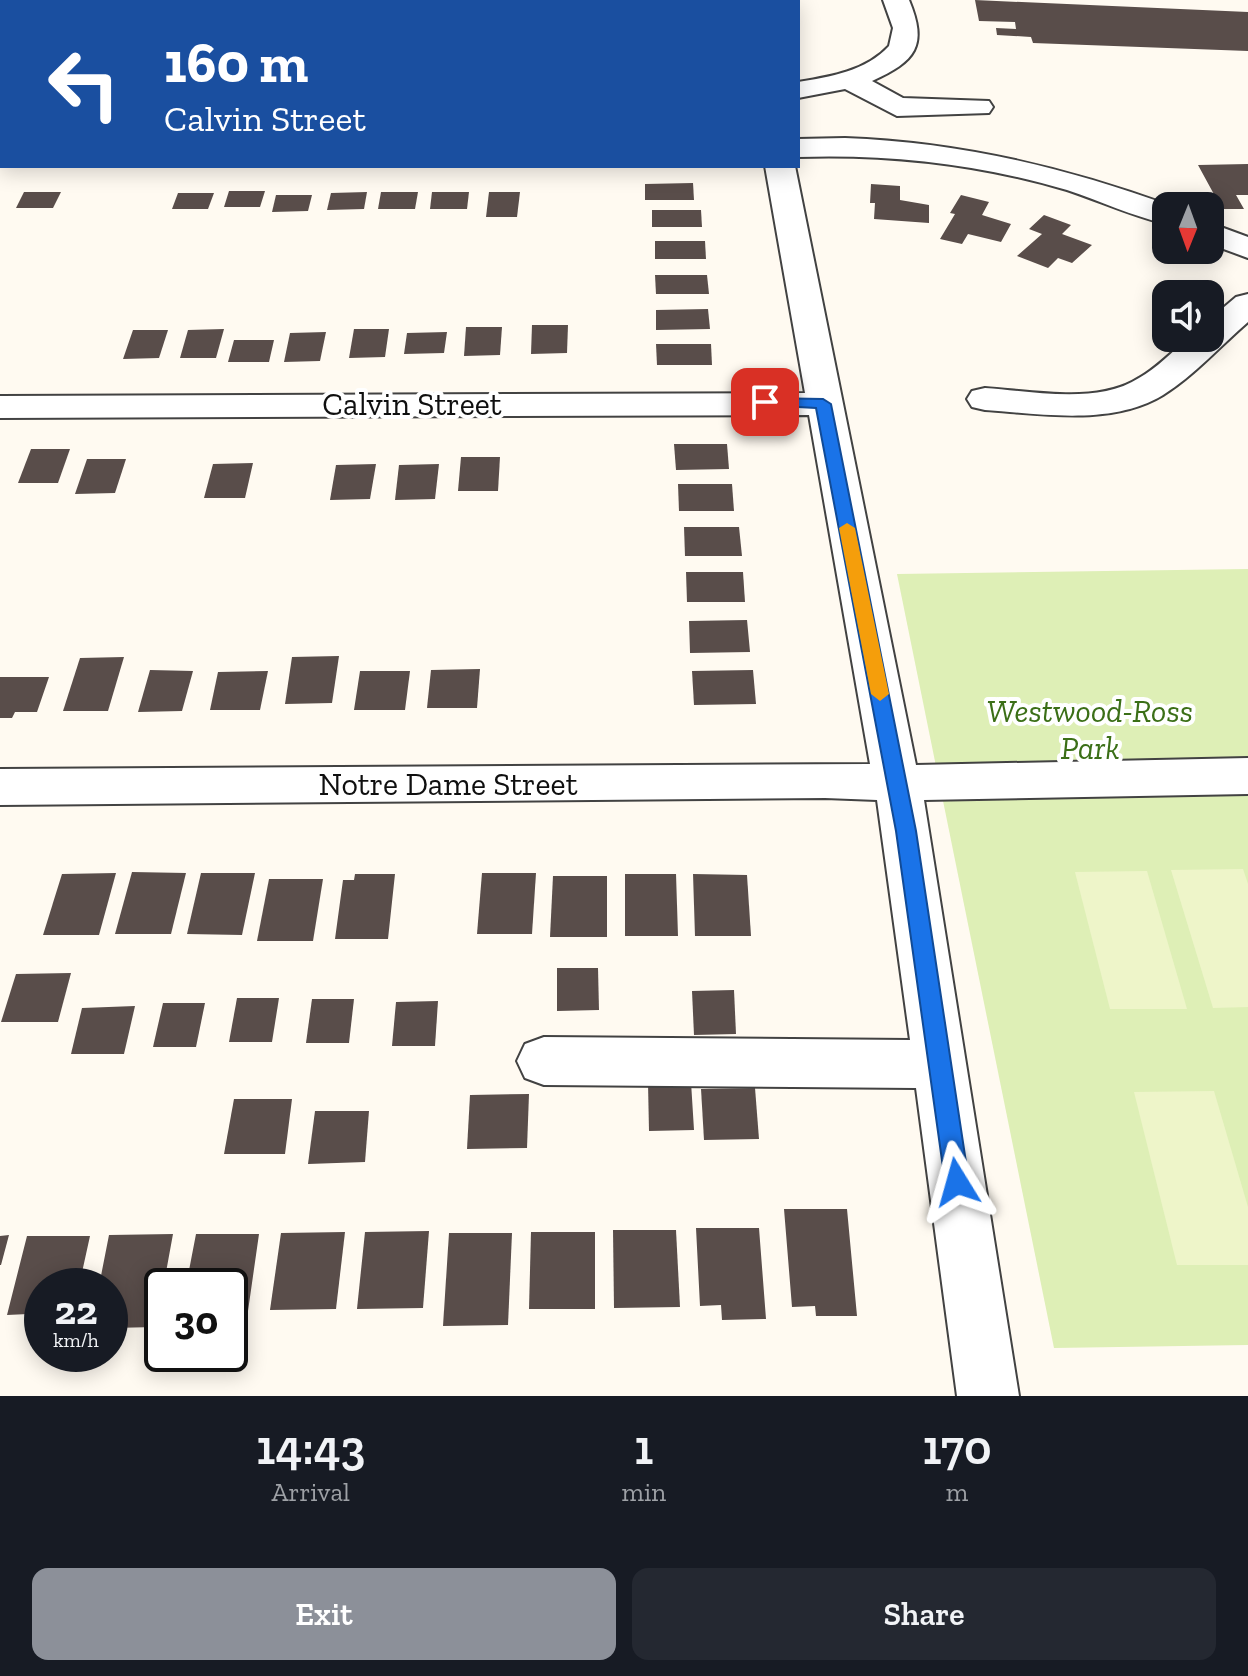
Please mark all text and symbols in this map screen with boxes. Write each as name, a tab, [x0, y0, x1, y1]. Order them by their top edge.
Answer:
text: 160 m	[164, 29, 308, 96]
icon: left	[32, 32, 136, 136]
text: Calvin Street	[164, 97, 366, 140]
north arrow	[1152, 192, 1224, 264]
map controls	[1152, 192, 1224, 352]
button: sound	[1152, 280, 1224, 352]
pin	[731, 368, 799, 436]
icon: arrive	[743, 380, 787, 424]
street label: Calvin Street	[322, 385, 502, 423]
park label: Westwood-Ross Park	[987, 692, 1193, 767]
street label: Notre Dame Street	[318, 765, 578, 803]
position arrow	[915, 1140, 999, 1224]
speed limit sign: 30	[144, 1268, 248, 1372]
text: 22	[55, 1286, 97, 1334]
text: km/h	[53, 1328, 99, 1352]
text: 14:43	[256, 1419, 365, 1476]
text: 1	[634, 1419, 653, 1476]
text: 170	[923, 1419, 992, 1476]
text: Arrival	[272, 1476, 350, 1508]
text: min	[622, 1476, 666, 1508]
text: m	[946, 1476, 968, 1508]
button: Exit	[32, 1568, 616, 1660]
button: Share	[632, 1568, 1216, 1660]

